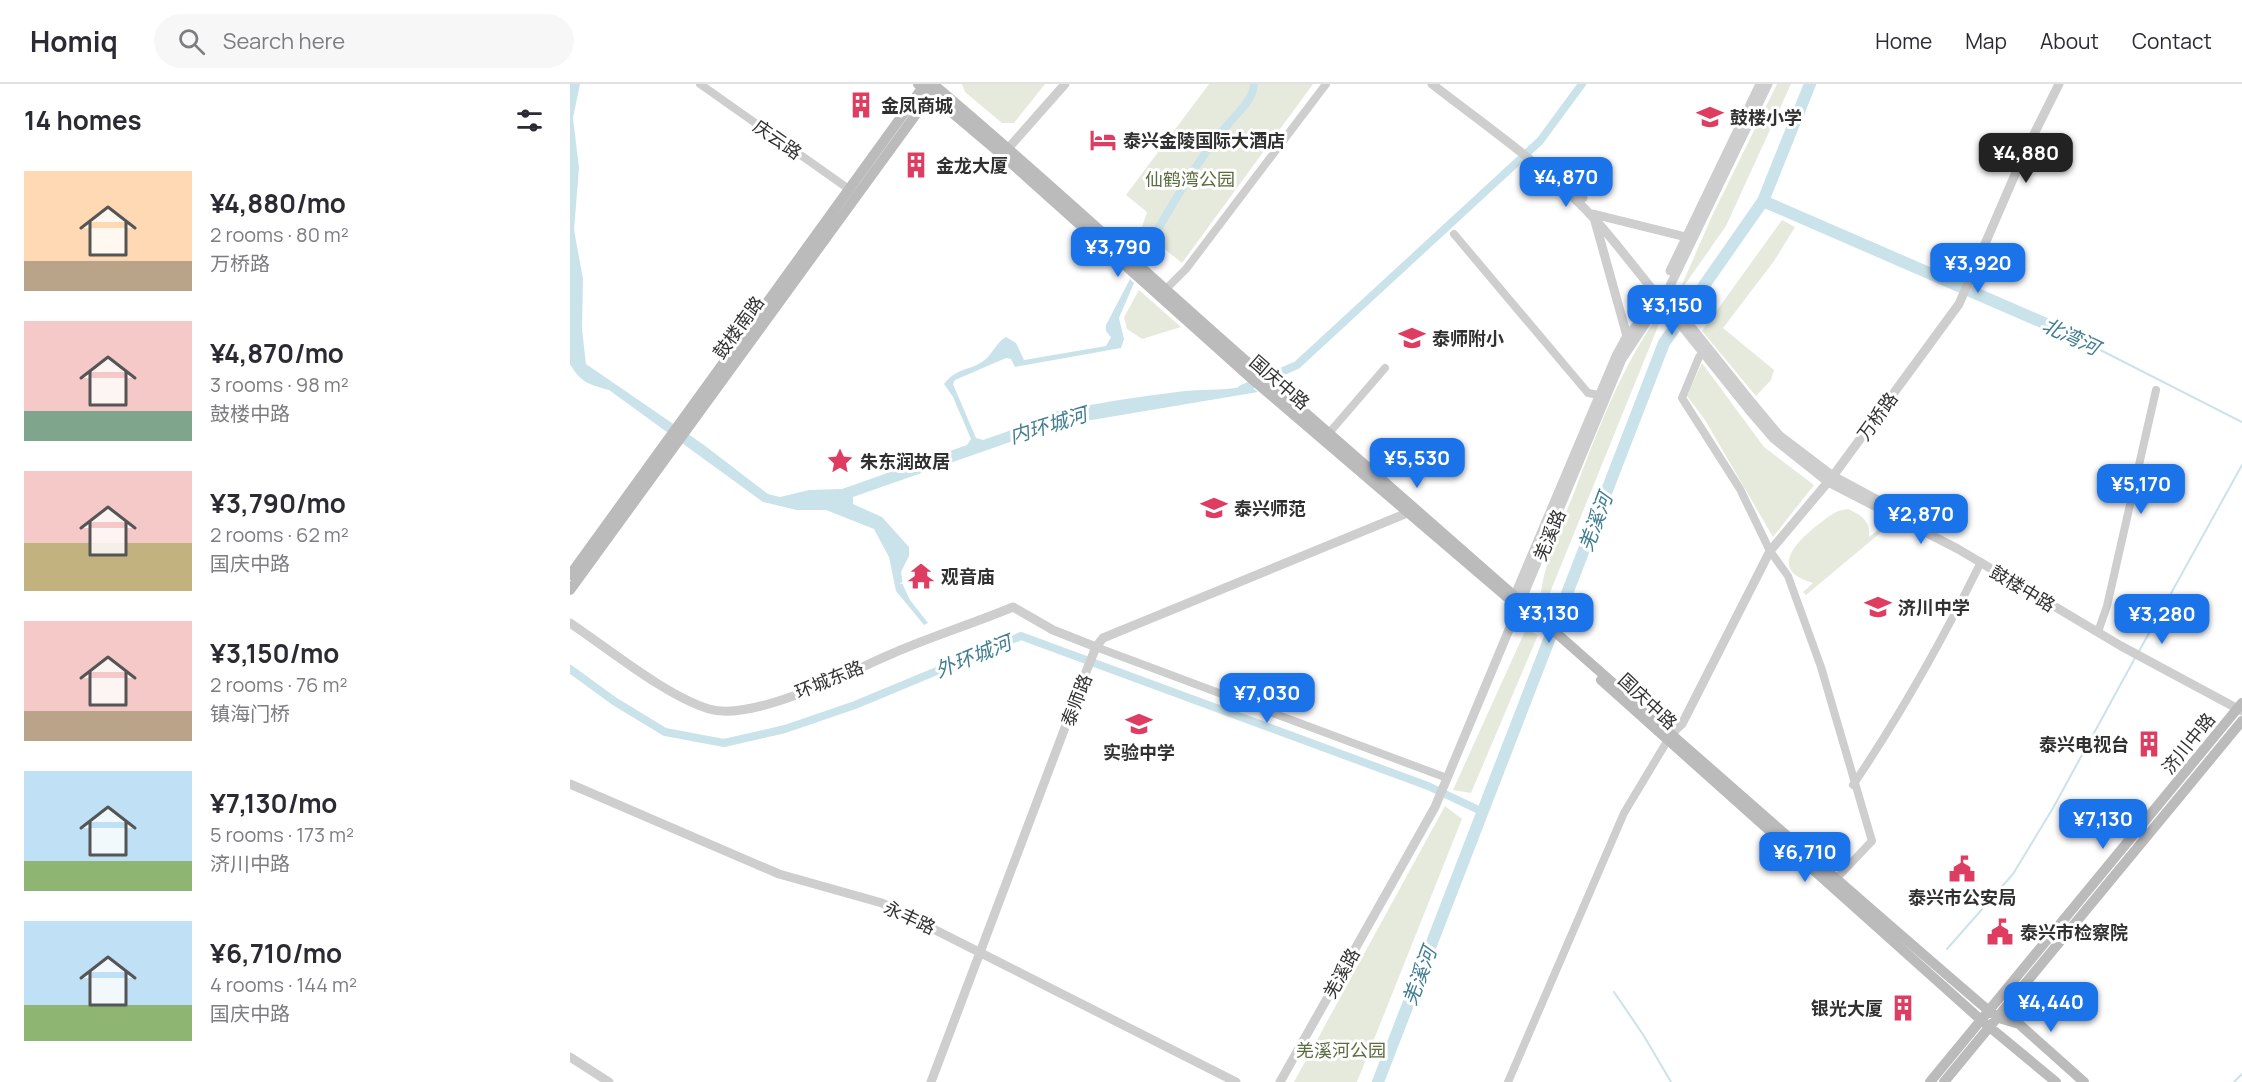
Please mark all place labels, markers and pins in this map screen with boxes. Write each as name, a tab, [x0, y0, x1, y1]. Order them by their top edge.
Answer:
building icon: 金凤商城	[846, 90, 876, 120]
place label: 金凤商城	[881, 93, 953, 117]
school or university icon: 鼓楼小学	[1695, 102, 1725, 132]
place label: 鼓楼小学	[1730, 105, 1802, 129]
hotel icon: 泰兴金陵国际大酒店	[1088, 125, 1118, 155]
place label: 泰兴金陵国际大酒店	[1123, 128, 1285, 152]
pin: ¥4,880	[1977, 133, 2075, 184]
building icon: 金龙大厦	[901, 150, 931, 180]
place label: 金龙大厦	[936, 153, 1008, 177]
pin: ¥4,870	[1517, 157, 1615, 208]
pin: ¥3,790	[1069, 227, 1167, 278]
pin: ¥3,920	[1929, 243, 2027, 294]
pin: ¥3,150	[1623, 285, 1721, 336]
school or university icon: 泰师附小	[1397, 323, 1427, 353]
place label: 泰师附小	[1432, 326, 1504, 350]
pin: ¥5,530	[1368, 438, 1466, 489]
place icon: 朱东润故居	[825, 446, 855, 476]
place label: 朱东润故居	[860, 449, 950, 473]
pin: ¥5,170	[2092, 464, 2190, 515]
school or university icon: 泰兴师范	[1199, 493, 1229, 523]
pin: ¥2,870	[1872, 494, 1970, 545]
place label: 泰兴师范	[1234, 496, 1306, 520]
temple icon: 观音庙	[906, 561, 936, 591]
place label: 观音庙	[941, 564, 995, 588]
school or university icon: 济川中学	[1863, 592, 1893, 622]
pin: ¥3,130	[1500, 593, 1598, 644]
pin: ¥3,280	[2113, 594, 2211, 645]
place label: 济川中学	[1898, 595, 1970, 619]
pin: ¥7,030	[1218, 673, 1316, 724]
school or university icon: 实验中学	[1124, 709, 1154, 739]
building icon: 泰兴电视台	[2134, 729, 2164, 759]
place label: 泰兴电视台	[2039, 732, 2129, 756]
place label: 实验中学	[1103, 740, 1175, 764]
pin: ¥7,130	[2054, 799, 2152, 850]
pin: ¥6,710	[1756, 832, 1854, 883]
public building icon: 泰兴市公安局	[1947, 854, 1977, 884]
place label: 泰兴市公安局	[1908, 885, 2016, 909]
public building icon: 泰兴市检察院	[1985, 917, 2015, 947]
place label: 泰兴市检察院	[2020, 920, 2128, 944]
pin: ¥4,440	[2002, 982, 2100, 1033]
building icon: 银光大厦	[1888, 993, 1918, 1023]
place label: 银光大厦	[1811, 996, 1883, 1020]

